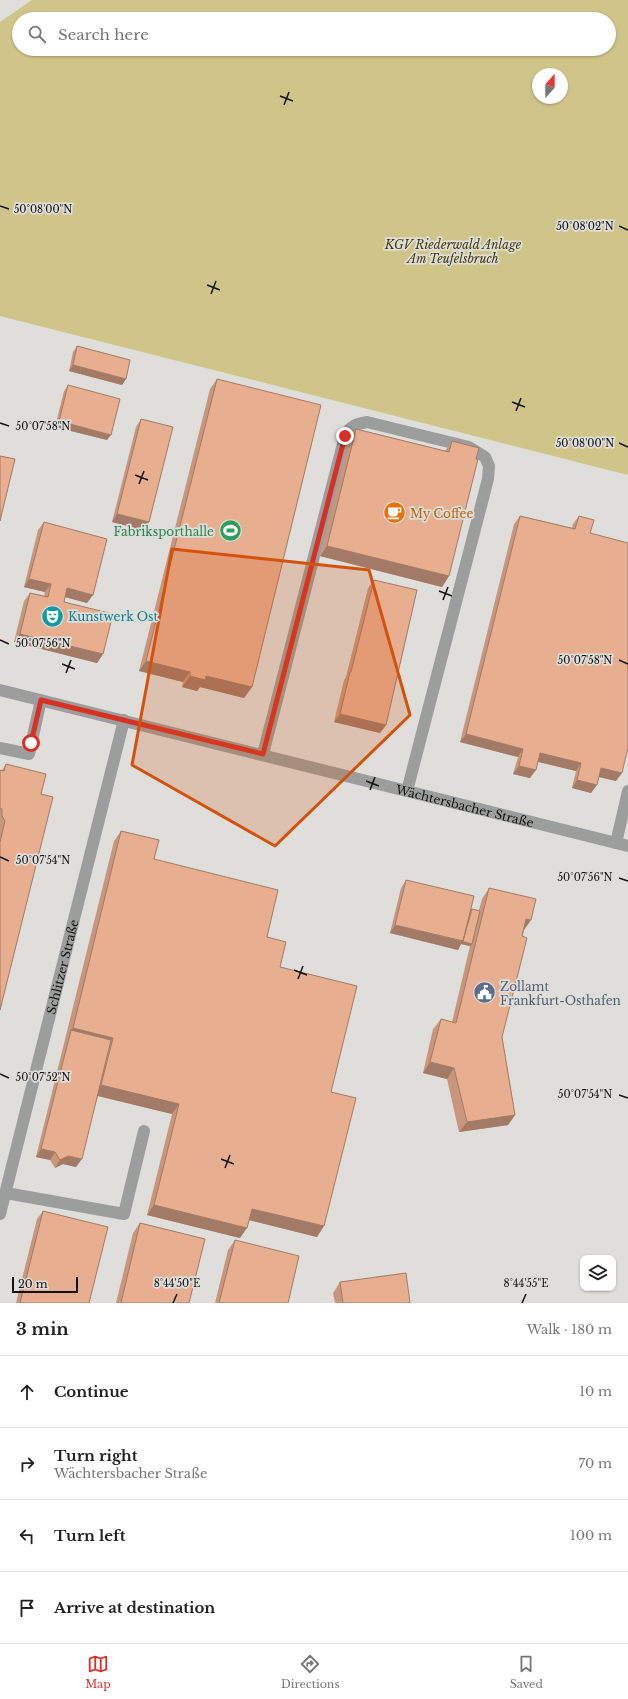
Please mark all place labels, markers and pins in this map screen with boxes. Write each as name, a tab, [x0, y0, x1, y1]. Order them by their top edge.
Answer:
cafe icon: My Coffee	[382, 500, 408, 526]
place label: My Coffee	[410, 506, 473, 521]
sports icon: Fabriksporthalle	[217, 518, 243, 544]
place label: Fabriksporthalle	[113, 524, 214, 539]
theatre icon: Kunstwerk Ost	[39, 603, 65, 629]
place label: Kunstwerk Ost	[68, 609, 159, 624]
place label: Zollamt Frankfurt-Osthafen	[500, 979, 621, 1008]
public building icon: Zollamt Frankfurt-Osthafen	[471, 980, 497, 1006]

